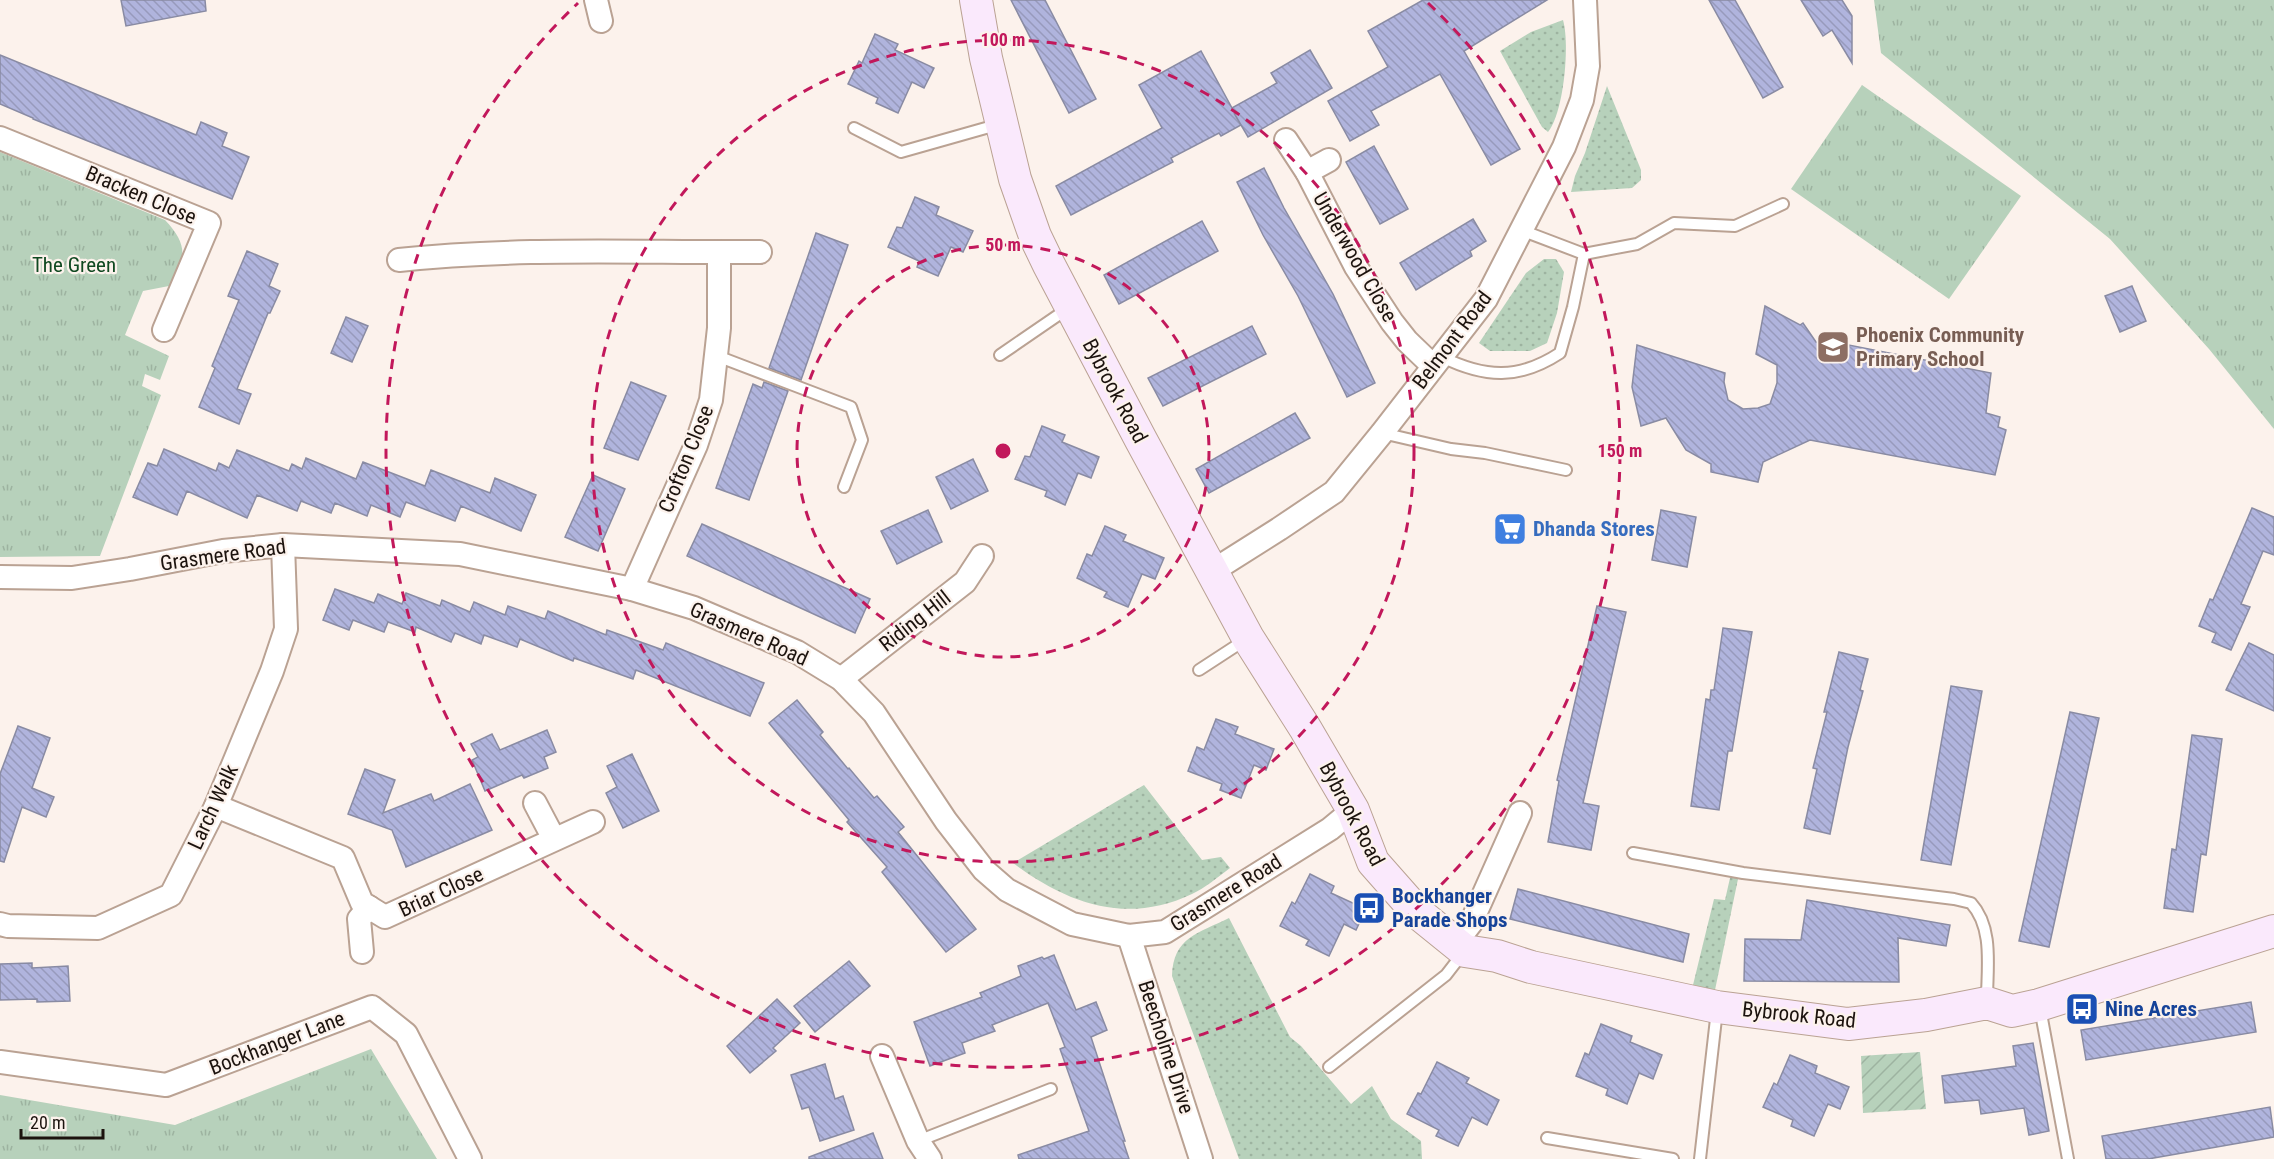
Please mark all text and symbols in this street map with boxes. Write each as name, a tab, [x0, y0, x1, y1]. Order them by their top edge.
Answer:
text: 100 m	[981, 29, 1025, 50]
street label: Bracken Close	[82, 161, 200, 229]
street label: Underwood Close	[1308, 188, 1402, 326]
text: 50 m	[985, 234, 1021, 255]
park label: The Green	[32, 253, 116, 277]
street label: Belmont Road	[1408, 287, 1496, 393]
place label: Phoenix Community Primary School	[1856, 323, 2025, 371]
school or university icon: Phoenix Community Primary School	[1815, 329, 1851, 365]
street label: Bybrook Road	[1078, 335, 1152, 447]
street label: Crofton Close	[654, 402, 718, 516]
text: 150 m	[1598, 440, 1642, 461]
centre of rings	[993, 441, 1013, 461]
supermarket icon: Dhanda Stores	[1492, 511, 1528, 547]
place label: Dhanda Stores	[1533, 517, 1655, 541]
street label: Grasmere Road	[159, 534, 287, 576]
street label: Riding Hill	[875, 586, 955, 656]
street label: Grasmere Road	[686, 597, 812, 671]
street label: Bybrook Road	[1315, 758, 1389, 870]
street label: Larch Walk	[183, 760, 243, 853]
street label: Grasmere Road	[1166, 849, 1286, 937]
street label: Briar Close	[395, 862, 487, 922]
place label: Bockhanger Parade Shops	[1392, 884, 1508, 932]
bus stop icon: Bockhanger Parade Shops	[1351, 890, 1387, 926]
street label: Beecholme Drive	[1133, 977, 1199, 1117]
bus stop icon: Nine Acres	[2064, 991, 2100, 1027]
street label: Bybrook Road	[1741, 997, 1857, 1033]
place label: Nine Acres	[2105, 997, 2197, 1021]
street label: Bockhanger Lane	[206, 1006, 348, 1080]
scale bar	[21, 1102, 104, 1140]
text: 20 m	[30, 1112, 65, 1133]

